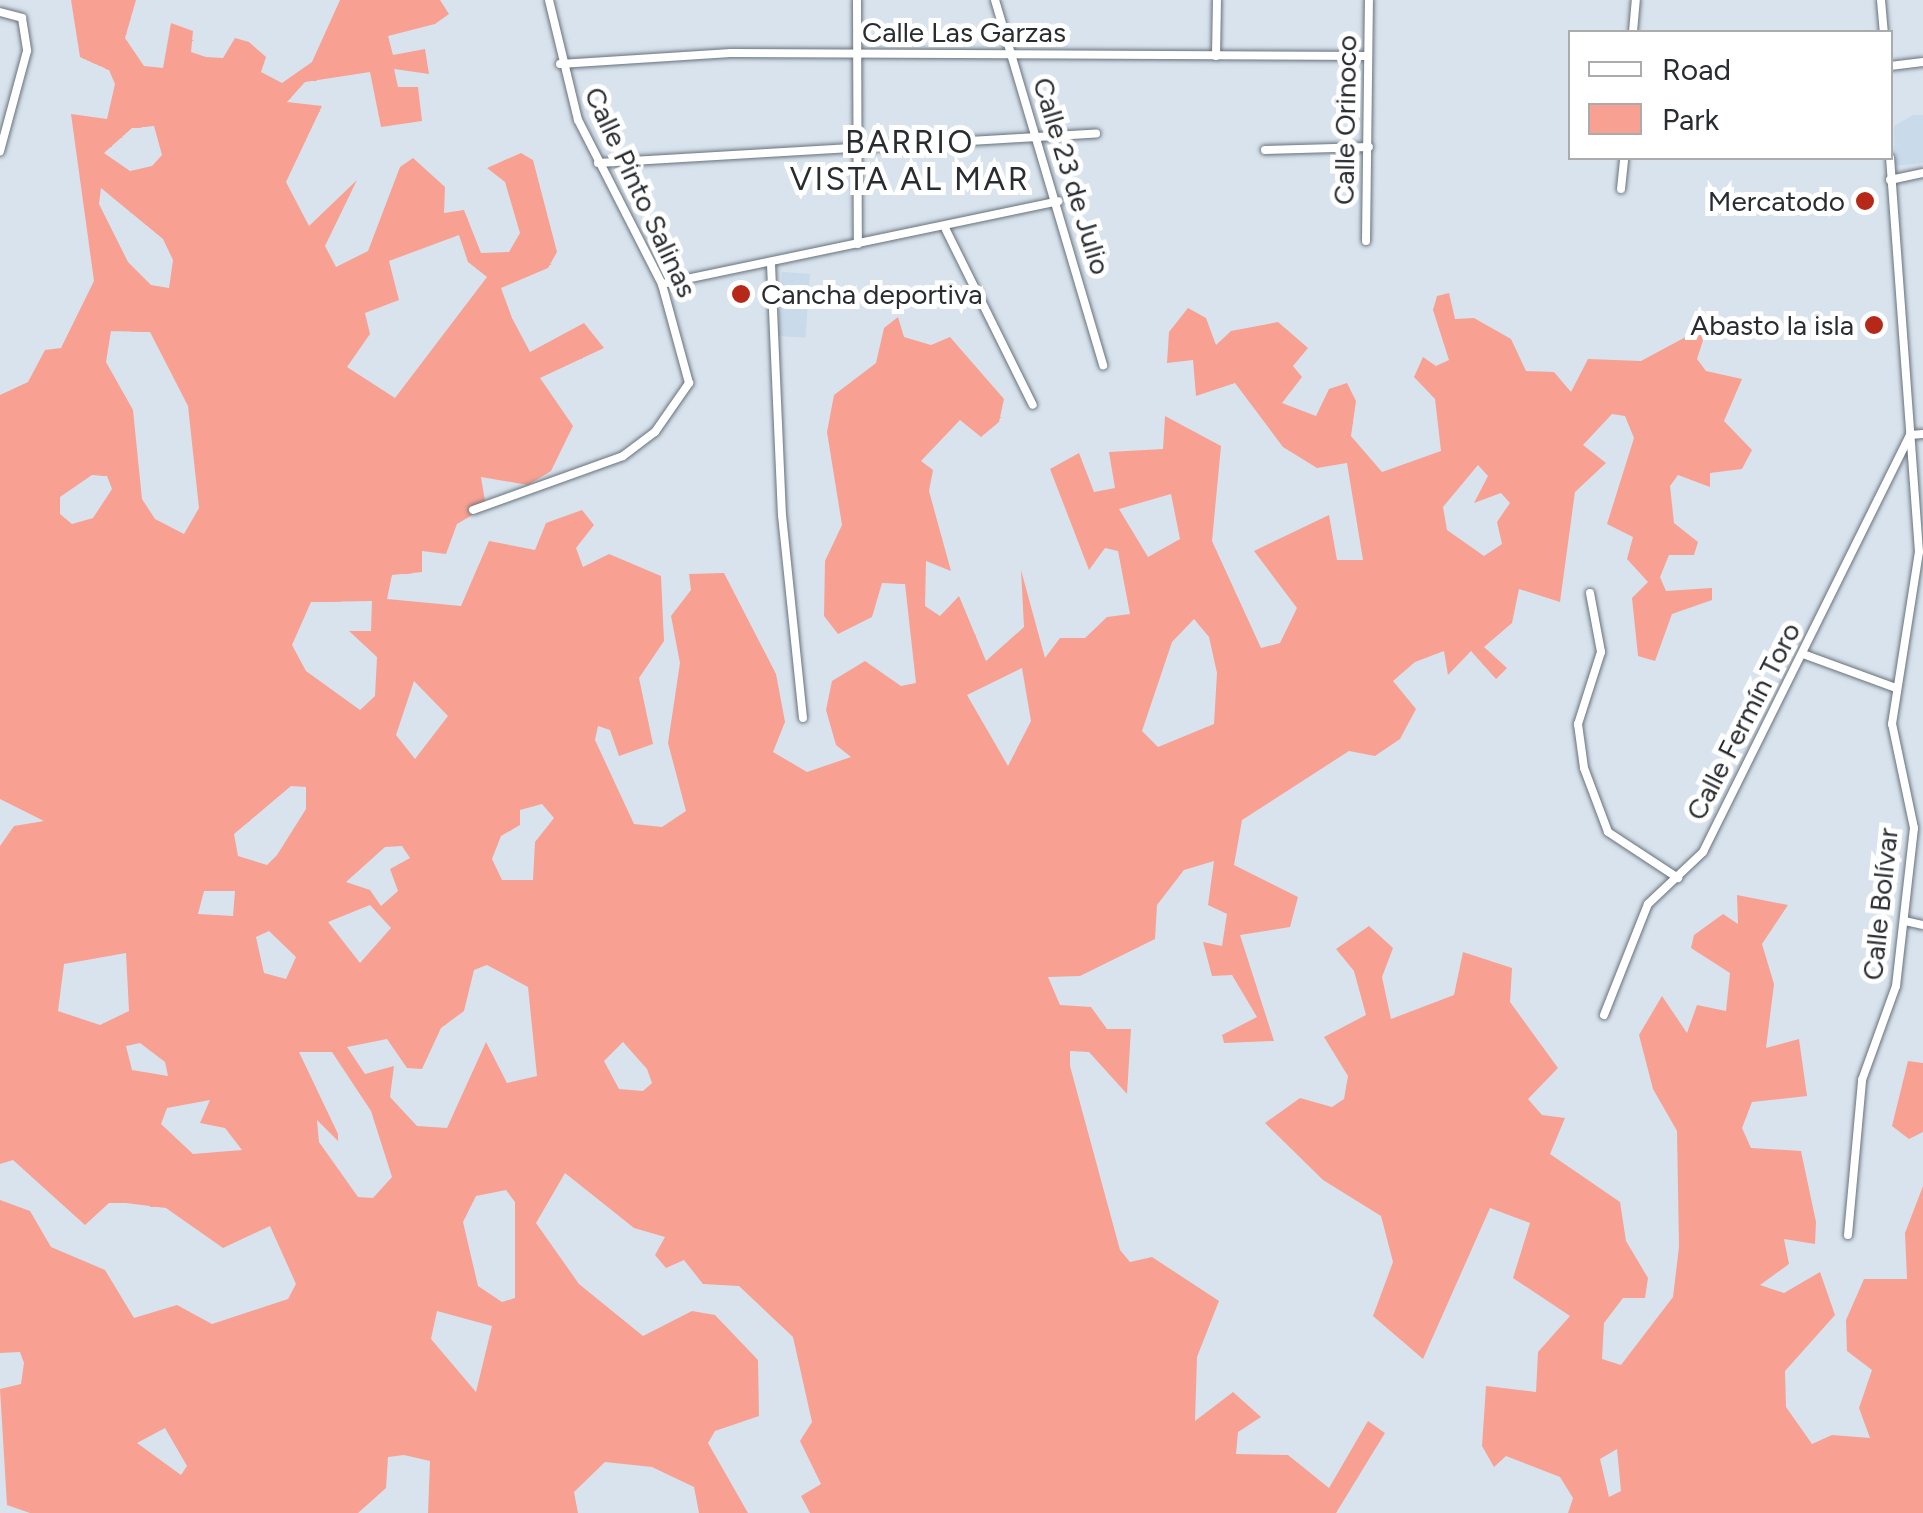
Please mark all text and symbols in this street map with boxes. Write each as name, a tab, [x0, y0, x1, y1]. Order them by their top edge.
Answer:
street label: Calle Las Garzas	[862, 15, 1066, 49]
legend	[1568, 30, 1893, 160]
street label: Calle Orinoco	[1327, 35, 1363, 205]
text: Road	[1662, 51, 1731, 88]
street label: Calle 23 de Julio	[1026, 73, 1118, 279]
street label: Calle Pinto Salinas	[578, 82, 704, 302]
text: Park	[1662, 101, 1719, 138]
district label: BARRIO VISTA AL MAR	[790, 124, 1030, 199]
place label: Mercatodo	[1708, 184, 1845, 218]
marker: Mercatodo	[1854, 190, 1876, 212]
place label: Cancha deportiva	[761, 277, 983, 311]
marker: Cancha deportiva	[730, 283, 752, 305]
place label: Abasto la isla	[1690, 308, 1854, 342]
marker: Abasto la isla	[1863, 314, 1885, 336]
street label: Calle Fermín Toro	[1679, 617, 1807, 825]
street label: Calle Bolívar	[1855, 826, 1905, 982]

